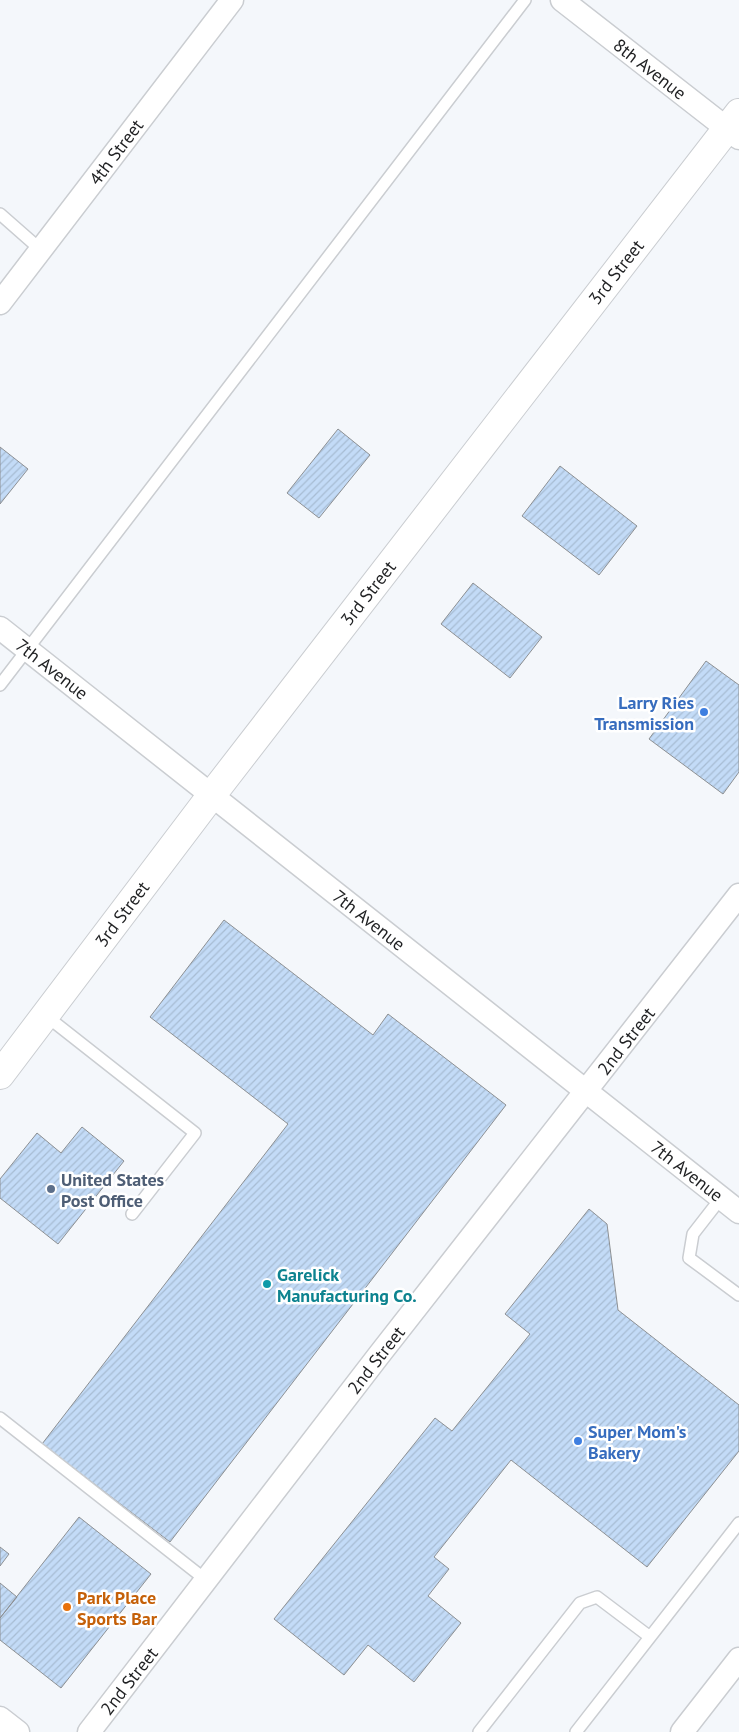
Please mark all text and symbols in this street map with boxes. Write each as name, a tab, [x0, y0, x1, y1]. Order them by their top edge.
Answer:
street label: 8th Avenue	[609, 33, 691, 105]
street label: 4th Street	[84, 115, 148, 189]
street label: 3rd Street	[583, 235, 649, 309]
street label: 3rd Street	[335, 556, 401, 630]
street label: 7th Avenue	[11, 634, 93, 704]
place label: Larry Ries Transmission	[594, 691, 694, 735]
marker: Larry Ries Transmission	[698, 706, 710, 718]
street label: 3rd Street	[90, 877, 154, 951]
street label: 7th Avenue	[328, 885, 410, 955]
street label: 2nd Street	[592, 1002, 660, 1080]
street label: 7th Avenue	[646, 1136, 728, 1206]
place label: United States Post Office	[61, 1168, 165, 1212]
marker: United States Post Office	[45, 1183, 57, 1195]
place label: Garelick Manufacturing Co.	[277, 1263, 417, 1307]
marker: Garelick Manufacturing Co.	[261, 1278, 273, 1290]
street label: 2nd Street	[342, 1321, 410, 1399]
place label: Super Mom's Bakery	[588, 1420, 687, 1464]
marker: Super Mom's Bakery	[572, 1435, 584, 1447]
place label: Park Place Sports Bar	[77, 1586, 158, 1630]
marker: Park Place Sports Bar	[61, 1601, 73, 1613]
street label: 2nd Street	[95, 1642, 163, 1720]

